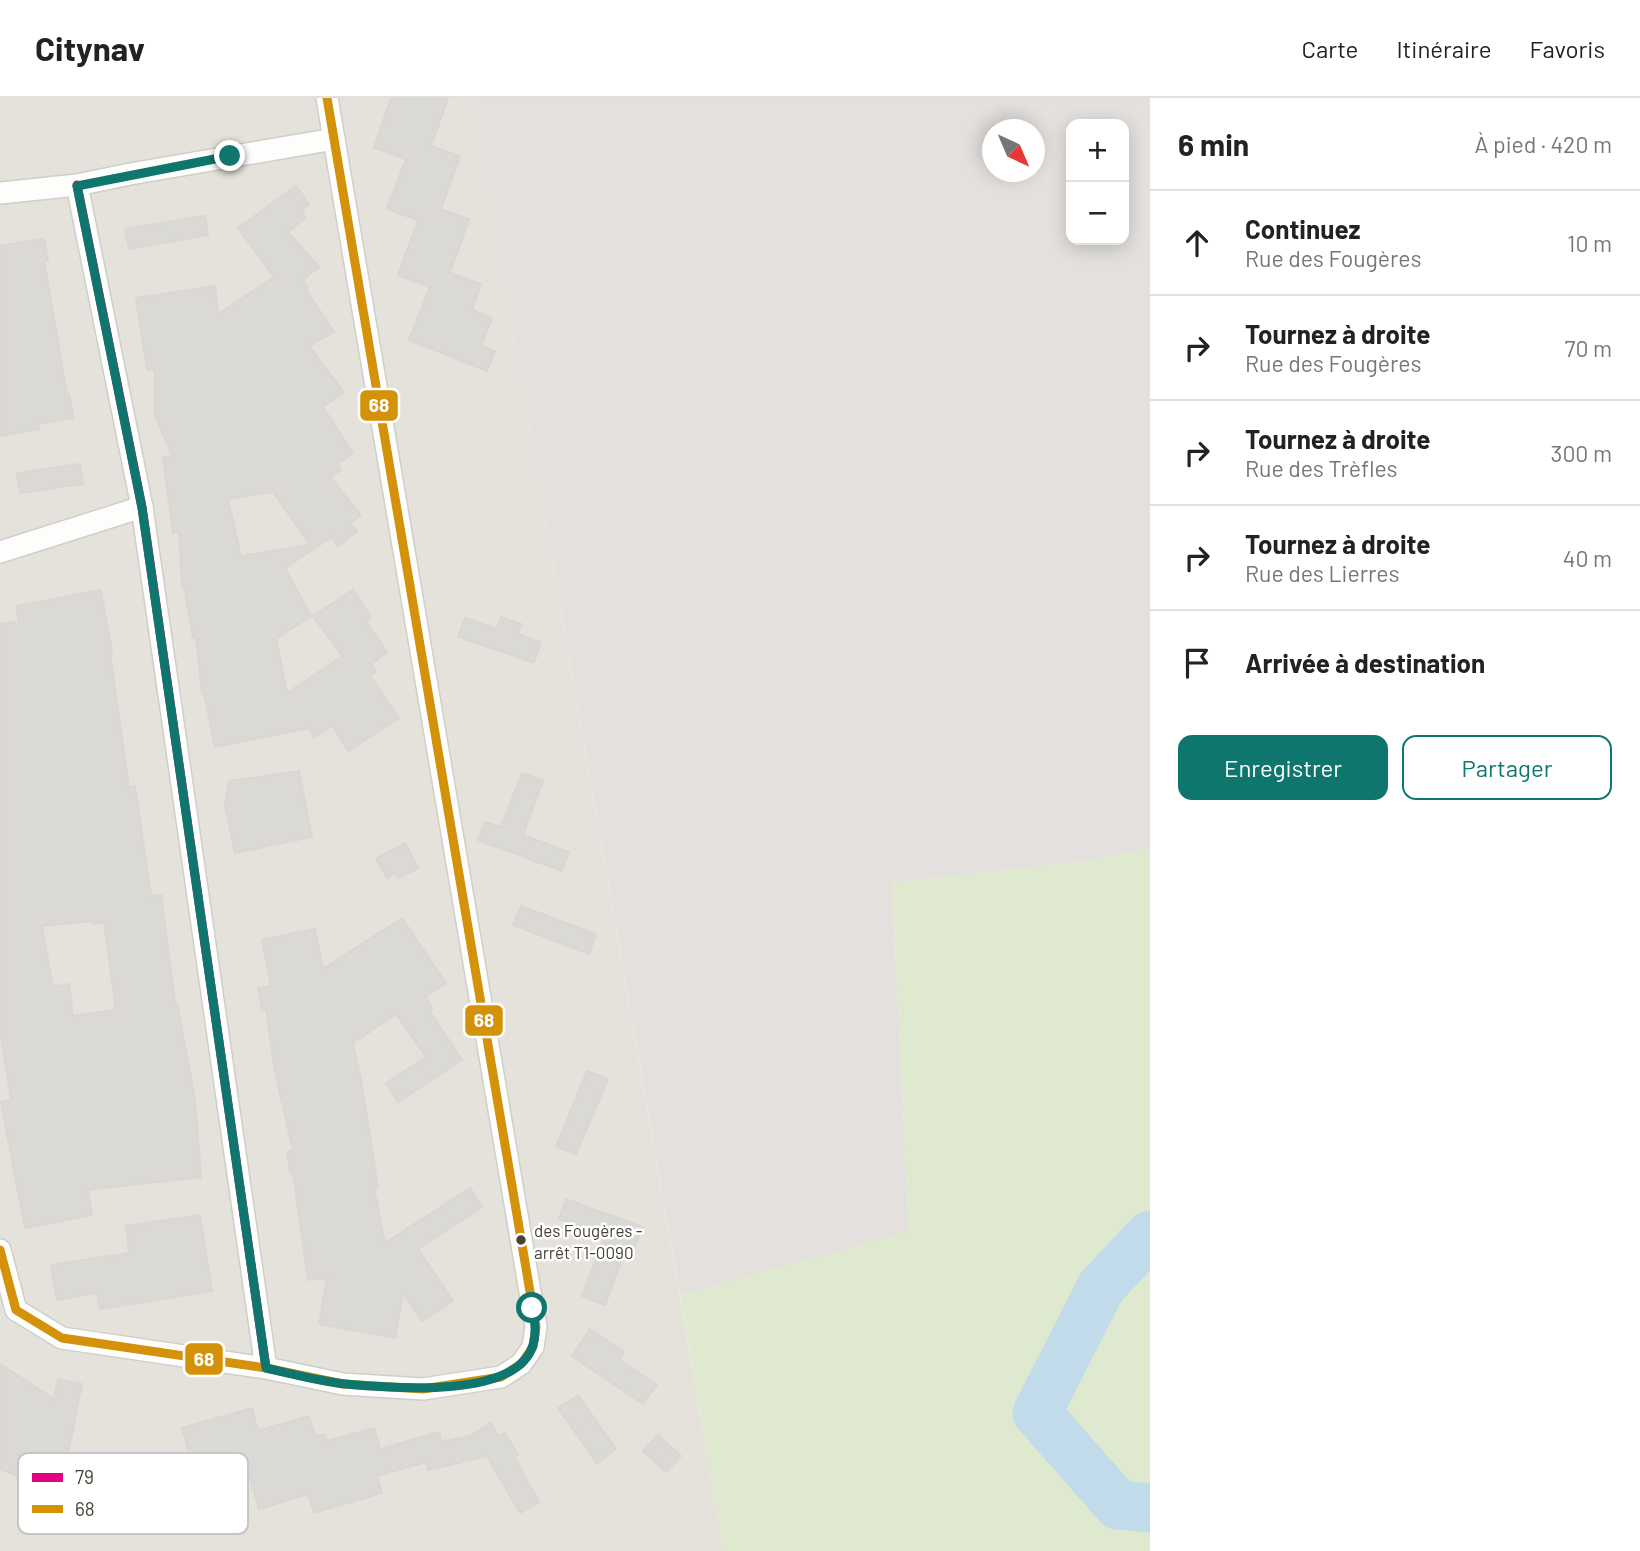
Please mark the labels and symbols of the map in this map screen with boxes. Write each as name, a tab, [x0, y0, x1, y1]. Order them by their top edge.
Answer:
north arrow	[982, 119, 1045, 182]
route end	[214, 140, 245, 171]
line badge: 68	[359, 389, 399, 422]
text: 68	[369, 393, 389, 416]
line badge: 68	[464, 1004, 504, 1037]
text: 68	[474, 1008, 494, 1031]
place label: des Fougères - arrêt T1-0090	[534, 1220, 643, 1262]
marker: des Fougères - arrêt T1-0090	[514, 1233, 528, 1247]
route start	[516, 1292, 547, 1323]
line badge: 68	[184, 1342, 224, 1376]
text: 68	[194, 1347, 214, 1370]
legend	[18, 1453, 248, 1534]
text: 79	[75, 1465, 94, 1488]
text: 68	[75, 1497, 95, 1520]

